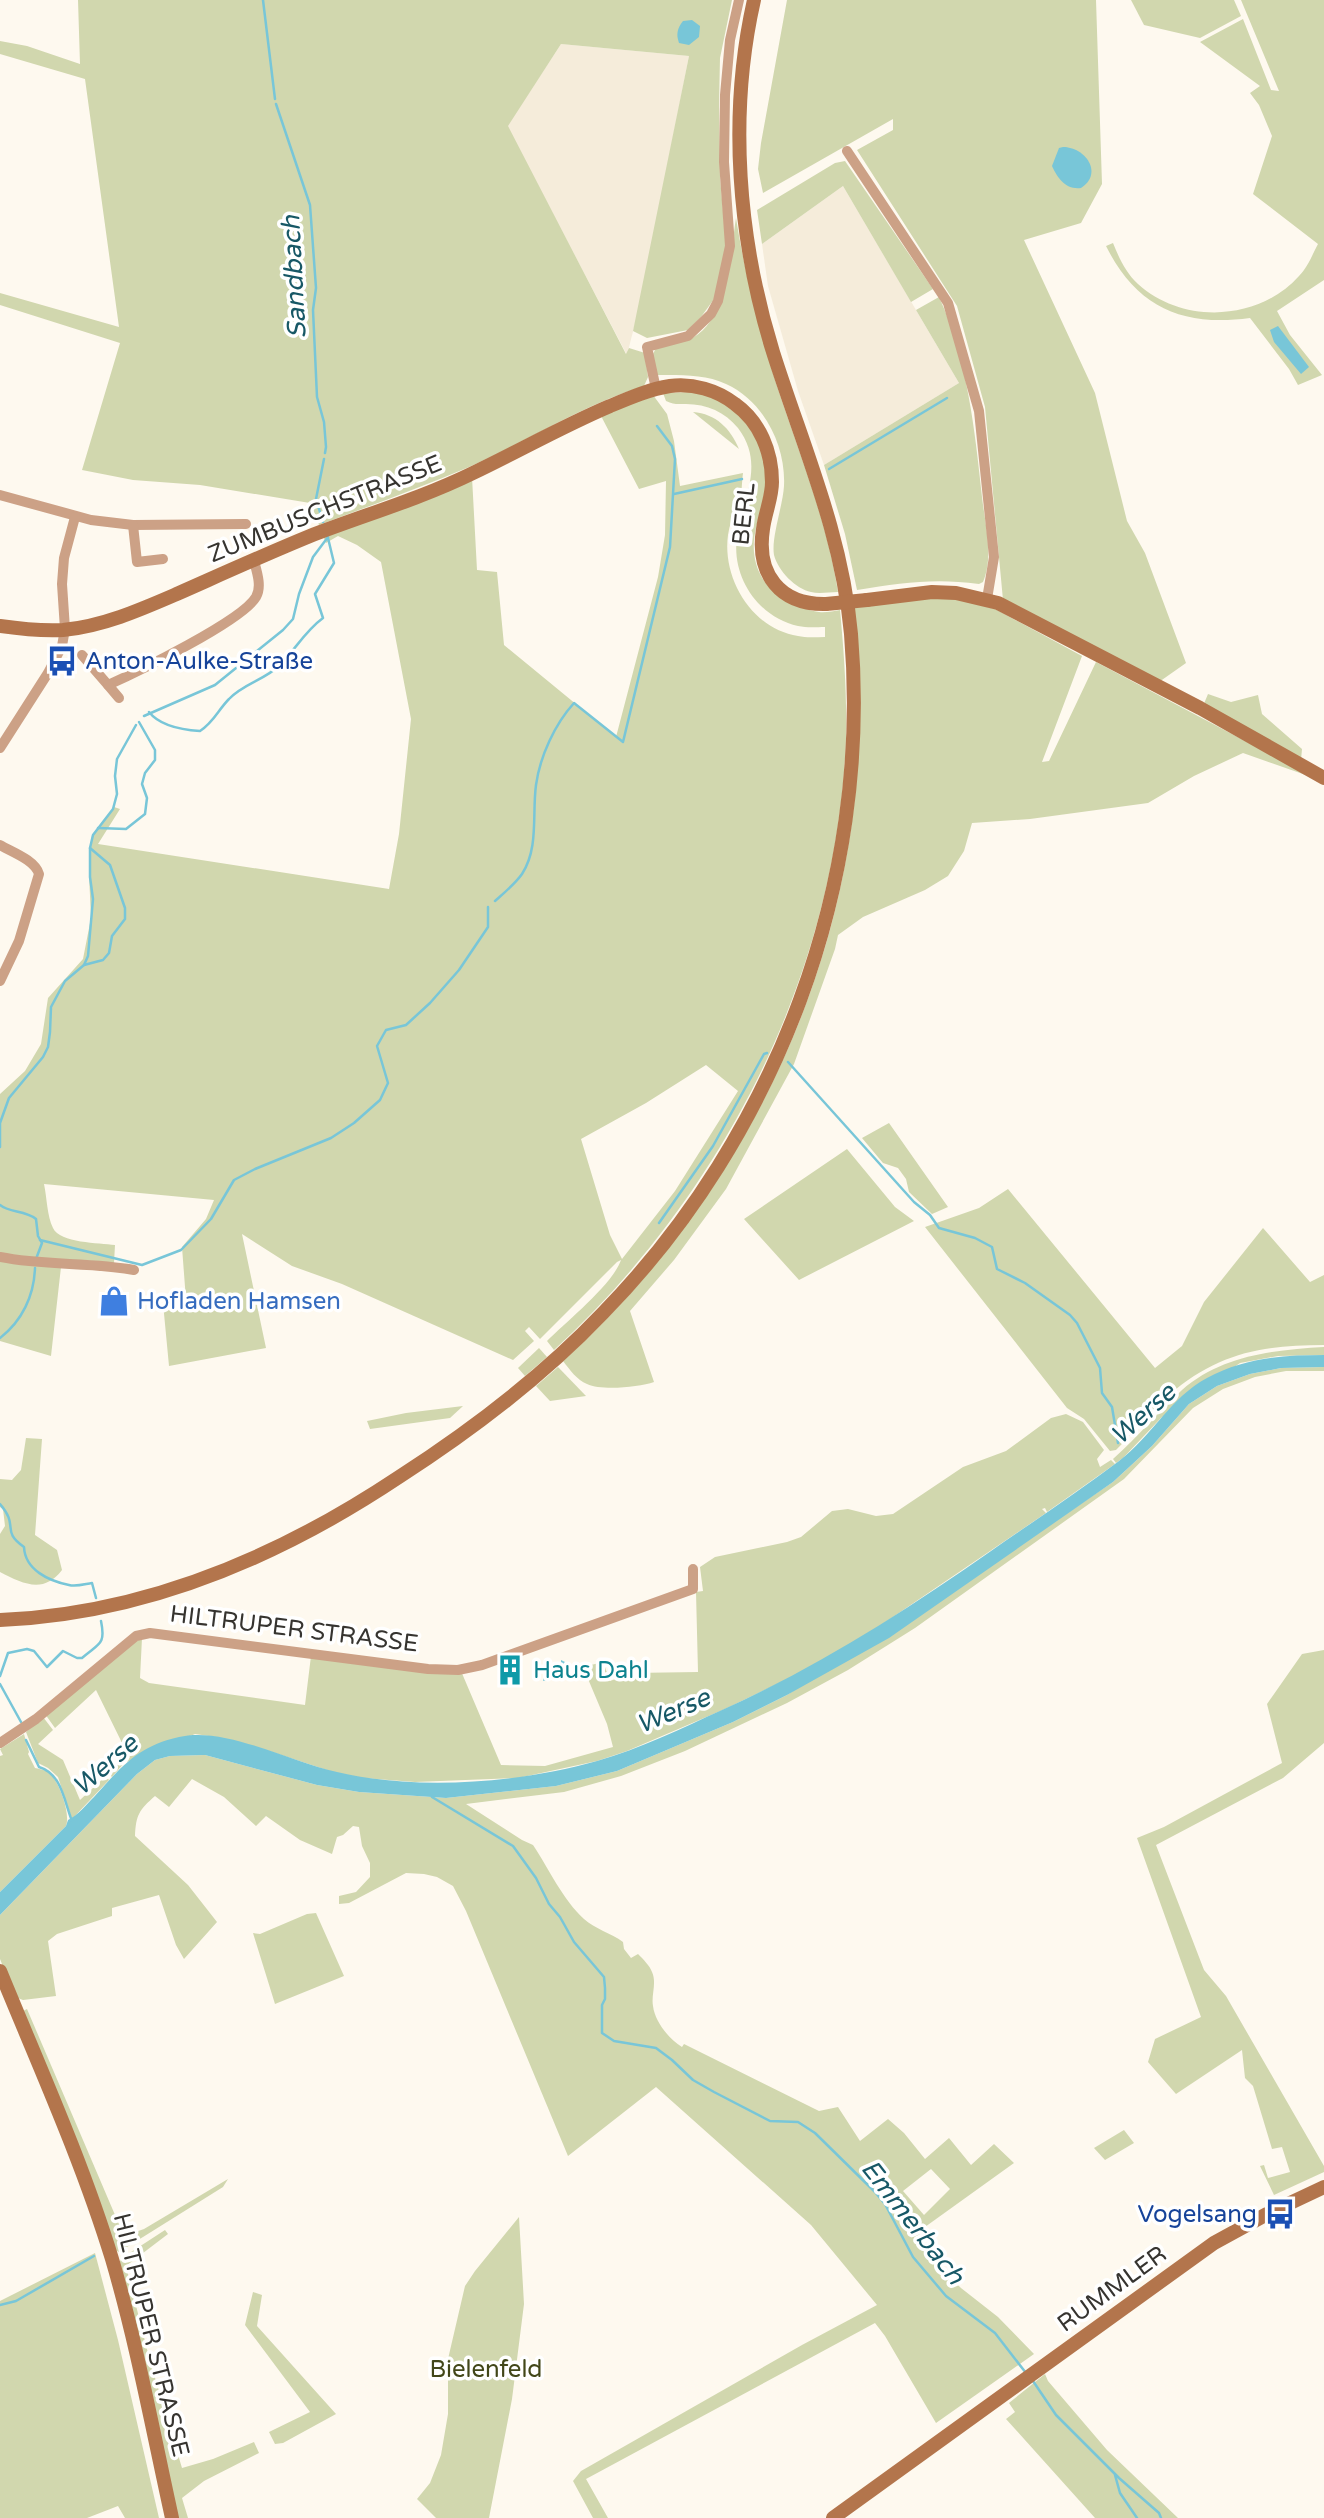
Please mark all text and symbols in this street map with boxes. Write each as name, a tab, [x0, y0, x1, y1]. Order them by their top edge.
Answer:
water label: Sandbach	[275, 213, 313, 340]
street label: ZUMBUSCHSTRASSE	[204, 449, 446, 569]
street label: BERL	[726, 481, 762, 547]
bus stop icon: Anton-Aulke-Straße	[45, 644, 79, 678]
place label: Anton-Aulke-Straße	[85, 647, 313, 676]
shop icon: Hofladen Hamsen	[97, 1284, 131, 1318]
place label: Hofladen Hamsen	[137, 1287, 341, 1316]
water label: Werse	[1104, 1376, 1183, 1451]
street label: HILTRUPER STRASSE	[168, 1599, 420, 1659]
building icon: Haus Dahl	[493, 1653, 527, 1687]
place label: Haus Dahl	[533, 1656, 649, 1685]
water label: Werse	[632, 1681, 716, 1740]
water label: Werse	[66, 1727, 145, 1802]
water label: Emmerbach	[855, 2154, 972, 2291]
bus stop icon: Vogelsang	[1263, 2197, 1297, 2231]
place label: Vogelsang	[1138, 2200, 1257, 2229]
street label: HILTRUPER STRASSE	[107, 2210, 195, 2460]
street label: RUMMLER	[1052, 2240, 1172, 2338]
park label: Bielenfeld	[429, 2355, 543, 2384]

